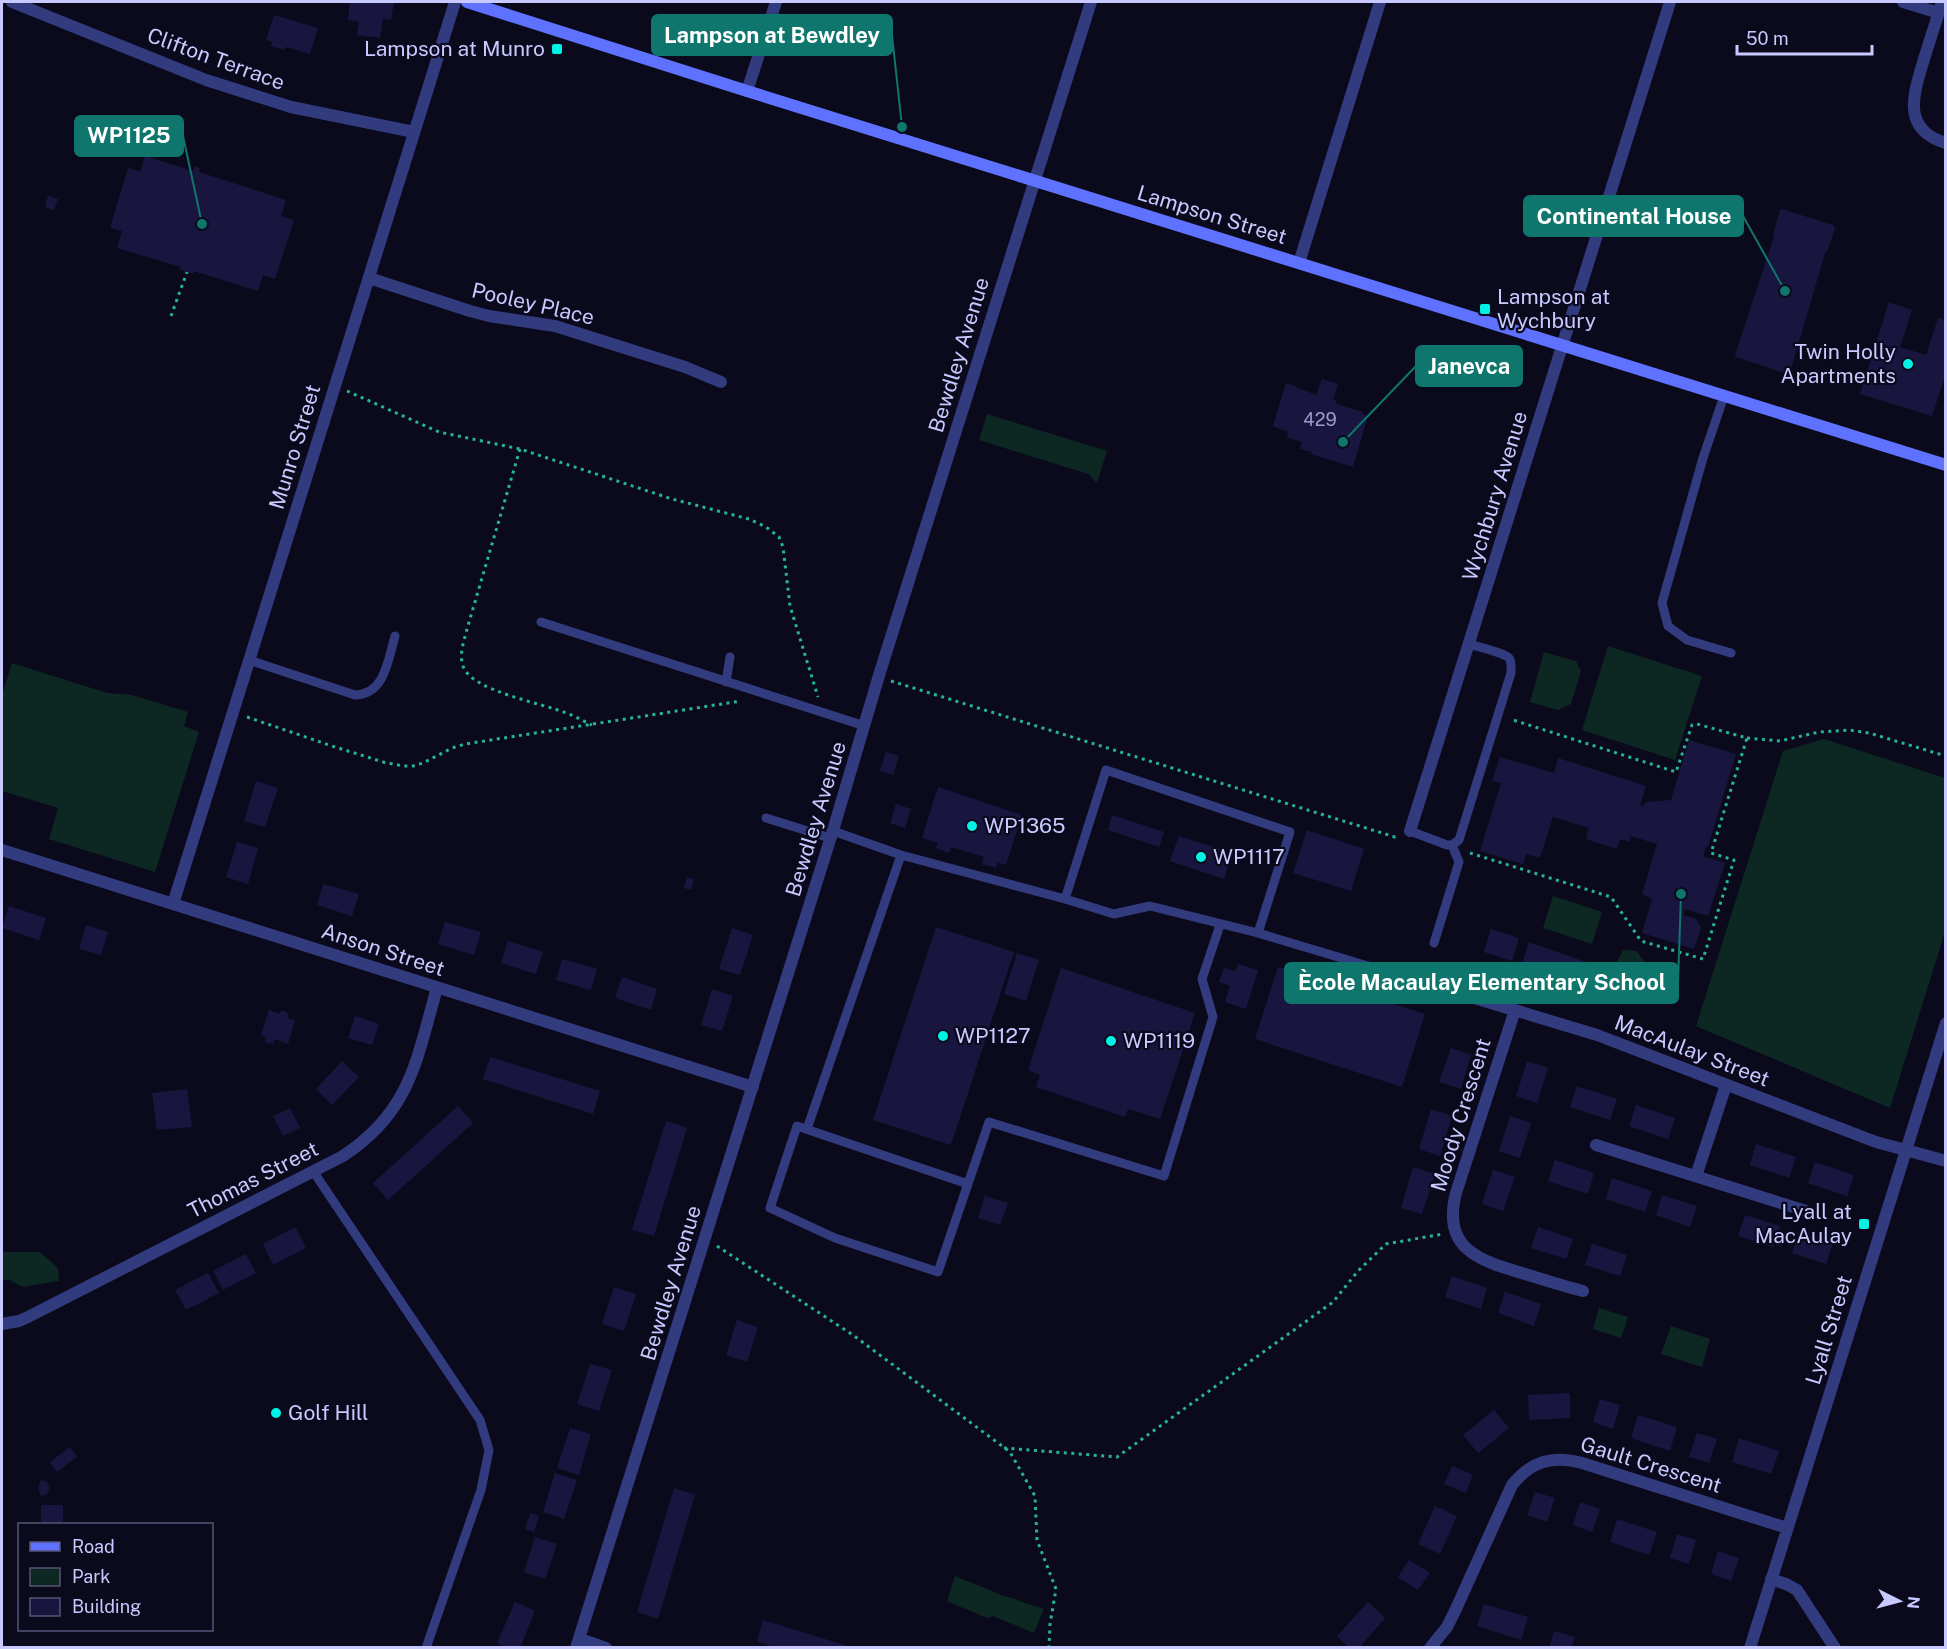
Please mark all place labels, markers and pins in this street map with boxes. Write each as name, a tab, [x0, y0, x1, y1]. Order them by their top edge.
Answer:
callout: Lampson at Bewdley	[652, 15, 892, 55]
place label: Lampson at Munro	[364, 36, 545, 61]
marker: Lampson at Munro	[550, 42, 564, 56]
callout: WP1125	[75, 116, 183, 156]
callout: Continental House	[1524, 196, 1743, 236]
place label: Lampson at Wychbury	[1497, 284, 1610, 333]
marker: Lampson at Wychbury	[1478, 302, 1492, 316]
place label: Twin Holly Apartments	[1781, 339, 1896, 388]
callout: Janevca	[1416, 346, 1522, 386]
marker: Twin Holly Apartments	[1901, 357, 1915, 371]
place label: WP1365	[984, 813, 1066, 838]
marker: WP1365	[965, 819, 979, 833]
place label: WP1117	[1213, 844, 1285, 869]
marker: WP1117	[1194, 850, 1208, 864]
callout: Ècole Macaulay Elementary School	[1285, 963, 1678, 1003]
place label: WP1127	[955, 1023, 1031, 1048]
place label: WP1119	[1123, 1028, 1195, 1053]
marker: WP1127	[936, 1029, 950, 1043]
marker: WP1119	[1104, 1034, 1118, 1048]
place label: Lyall at MacAulay	[1755, 1199, 1852, 1248]
marker: Lyall at MacAulay	[1857, 1217, 1871, 1231]
place label: Golf Hill	[288, 1400, 368, 1425]
marker: Golf Hill	[269, 1406, 283, 1420]

